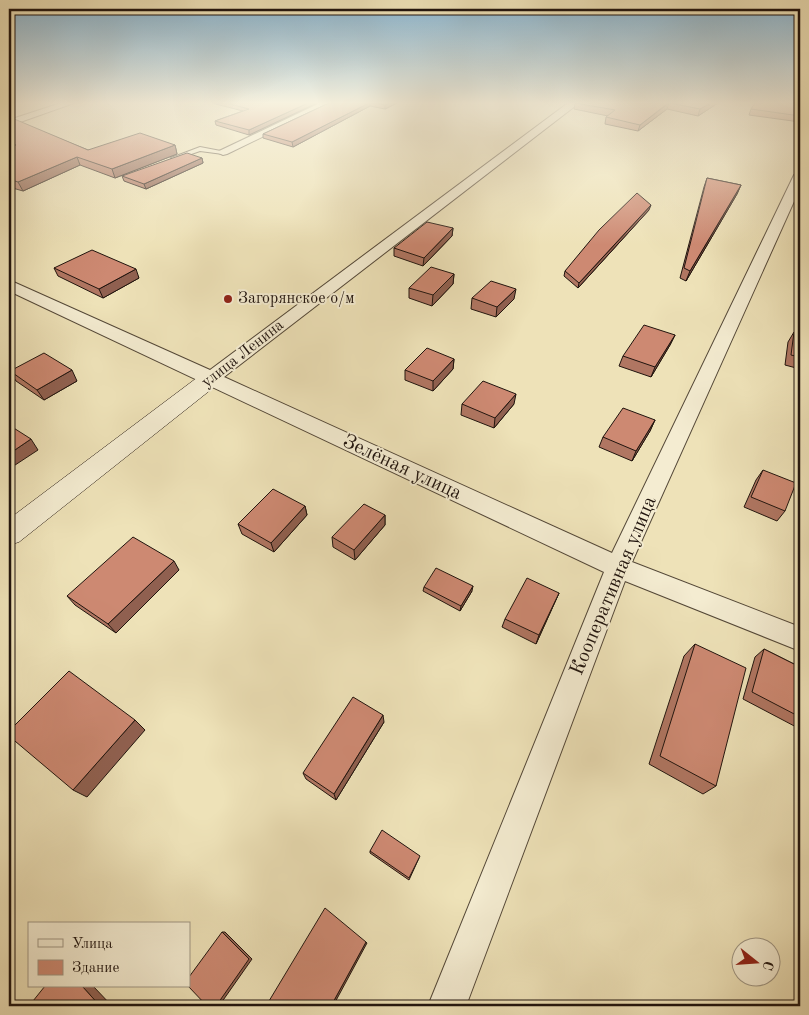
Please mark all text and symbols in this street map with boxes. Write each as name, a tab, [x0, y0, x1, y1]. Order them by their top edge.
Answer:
place label: Загорянское о/м	[238, 291, 354, 307]
marker: Загорянское о/м	[222, 293, 234, 305]
street label: улица Ленина	[199, 317, 287, 391]
street label: Зелёная улица	[339, 432, 465, 504]
street label: Кооперативная улица	[567, 493, 661, 679]
legend	[28, 922, 190, 988]
text: Улица	[72, 937, 113, 952]
north arrow	[732, 938, 782, 988]
text: С	[759, 959, 776, 972]
text: Здание	[72, 961, 119, 976]

